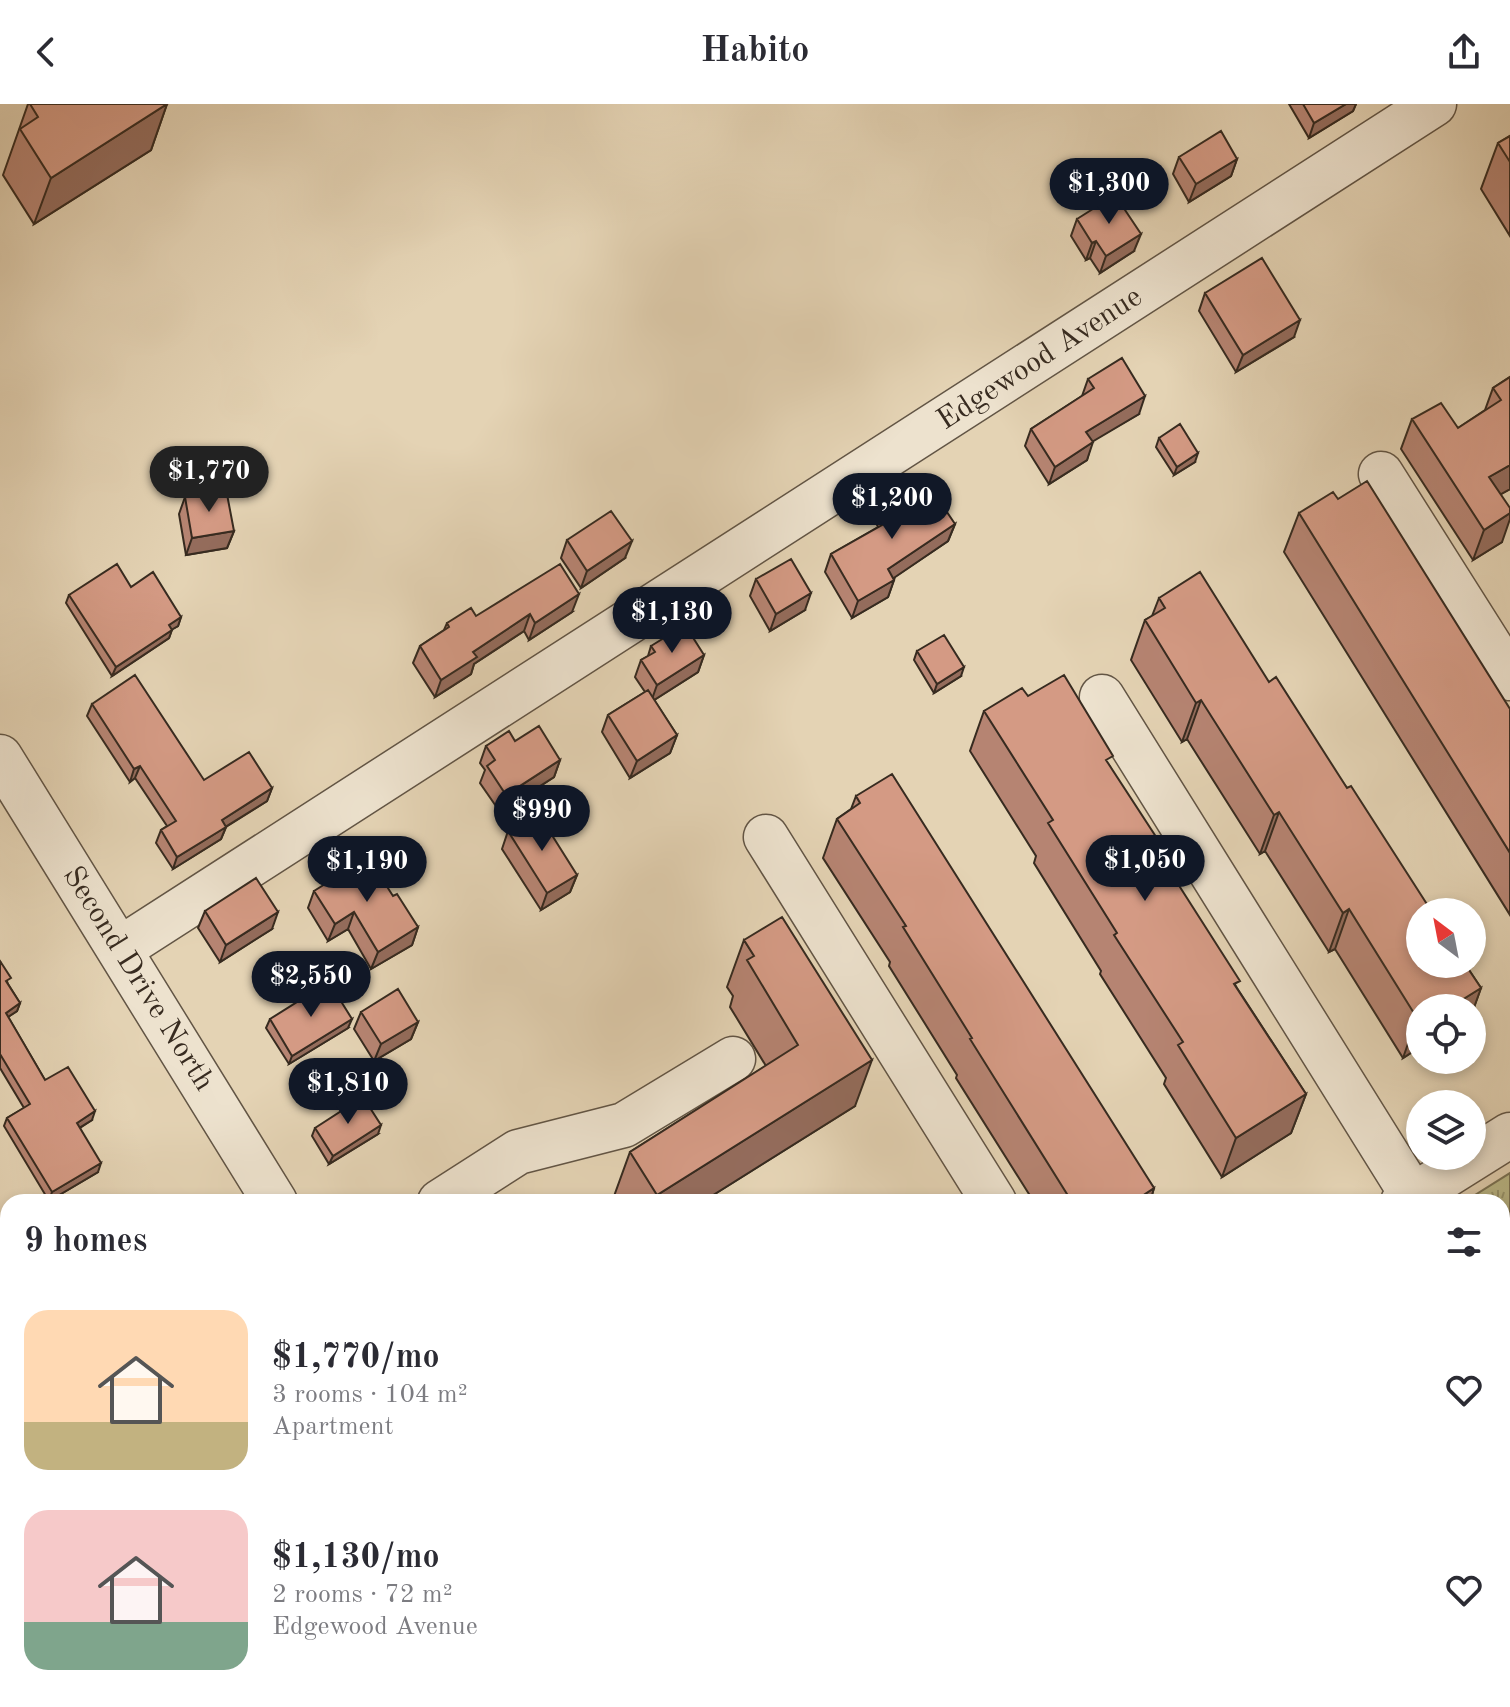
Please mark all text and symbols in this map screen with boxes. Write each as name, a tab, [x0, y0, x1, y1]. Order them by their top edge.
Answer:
icon: back	[24, 30, 68, 74]
icon: share	[1442, 30, 1486, 74]
text: Habito	[701, 34, 809, 70]
pin: $1,300	[1044, 158, 1174, 226]
text: $1,300	[1068, 171, 1150, 197]
street label: Edgewood Avenue	[932, 282, 1148, 436]
pin: $1,770	[144, 446, 274, 514]
text: $1,770	[168, 459, 250, 485]
pin: $1,200	[827, 473, 957, 541]
text: $1,200	[851, 486, 933, 512]
pin: $1,130	[607, 587, 737, 655]
text: $1,130	[631, 600, 713, 626]
pin: $990	[495, 785, 589, 853]
text: $990	[512, 798, 572, 824]
pin: $1,050	[1080, 835, 1210, 903]
pin: $1,190	[302, 836, 432, 904]
text: $1,050	[1104, 848, 1186, 874]
text: $1,190	[326, 849, 408, 875]
street label: Second Drive North	[57, 862, 219, 1096]
north arrow	[1406, 898, 1486, 978]
map controls	[1406, 898, 1486, 1170]
pin: $2,550	[246, 951, 376, 1019]
text: $2,550	[270, 964, 352, 990]
button: locate	[1406, 994, 1486, 1074]
pin: $1,810	[283, 1058, 413, 1126]
text: $1,810	[307, 1071, 389, 1097]
button: layers	[1406, 1090, 1486, 1170]
icon: filters	[1442, 1220, 1486, 1264]
text: 9 homes	[24, 1225, 147, 1259]
text: $1,770/mo	[272, 1341, 440, 1375]
icon: home	[88, 1342, 184, 1438]
icon: heart	[1442, 1368, 1486, 1412]
text: 3 rooms · 104 m²	[272, 1382, 468, 1408]
text: Apartment	[272, 1414, 394, 1440]
text: $1,130/mo	[272, 1541, 440, 1575]
icon: home	[88, 1542, 184, 1638]
icon: heart	[1442, 1568, 1486, 1612]
text: 2 rooms · 72 m²	[272, 1582, 453, 1608]
text: Edgewood Avenue	[272, 1614, 478, 1640]

